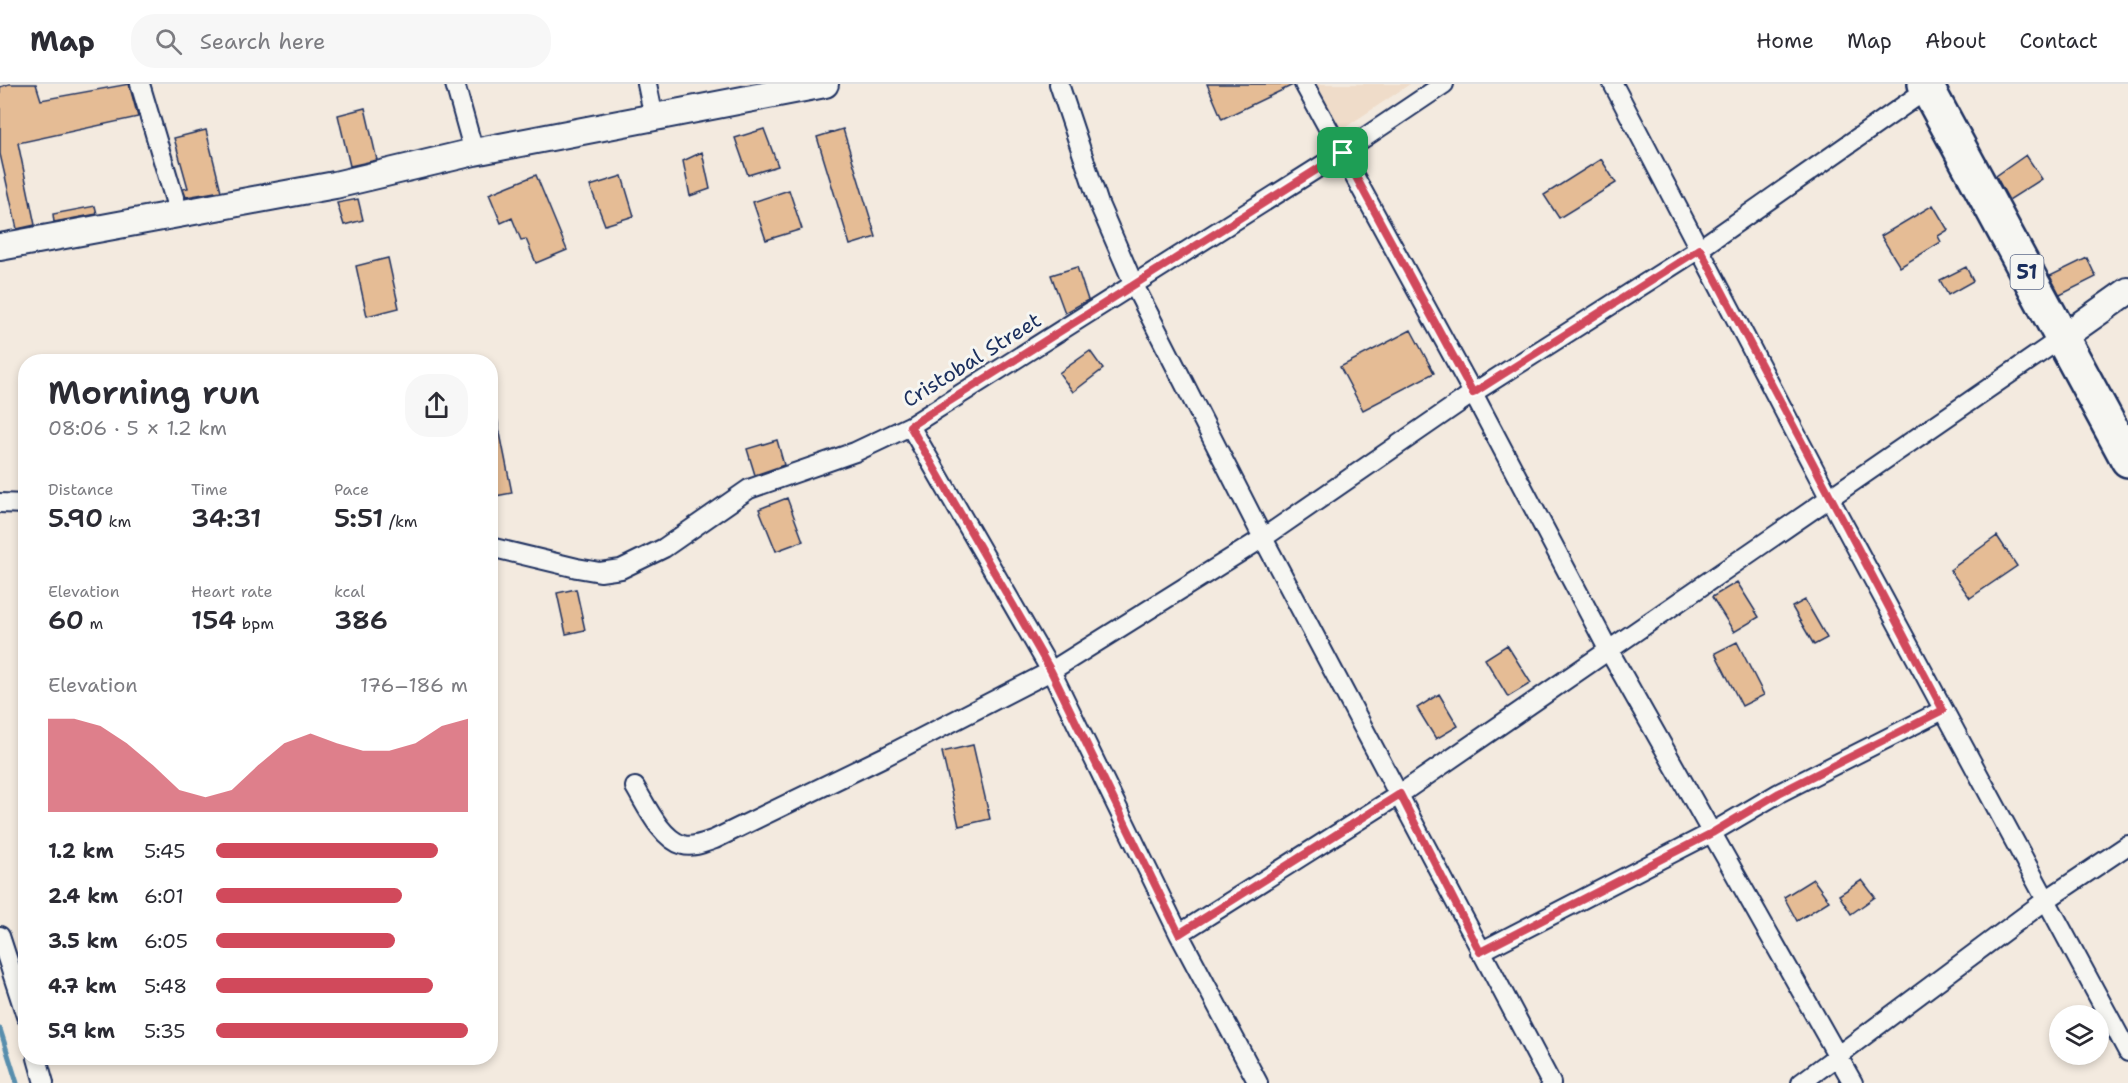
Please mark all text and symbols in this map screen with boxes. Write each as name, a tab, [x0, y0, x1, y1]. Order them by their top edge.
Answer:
search box	[131, 14, 551, 68]
text: Map	[30, 22, 95, 60]
icon: search	[152, 25, 185, 58]
text: Search here	[200, 27, 325, 56]
text: Home	[1756, 27, 1814, 55]
text: Map	[1847, 27, 1892, 55]
text: About	[1925, 27, 1986, 55]
text: Contact	[2019, 27, 2098, 55]
pin	[1317, 127, 1368, 178]
icon: arrive	[1326, 136, 1359, 169]
road number: 51	[2010, 255, 2044, 289]
street label: Cristobal Street	[897, 306, 1047, 414]
text: Morning run	[48, 370, 260, 415]
button: share	[405, 374, 468, 437]
text: 08:06 · 5 × 1.2 km	[48, 415, 227, 441]
text: Distance	[48, 479, 114, 500]
text: Time	[191, 479, 228, 500]
text: Pace	[334, 479, 369, 500]
text: 5.90	[48, 500, 103, 535]
text: 34:31	[191, 500, 261, 535]
text: 5:51	[334, 500, 384, 535]
text: km	[103, 511, 131, 532]
text: /km	[384, 511, 418, 532]
text: Elevation	[48, 581, 120, 602]
text: Heart rate	[191, 581, 273, 602]
text: kcal	[334, 581, 365, 602]
text: 60	[48, 602, 84, 637]
text: 154	[191, 602, 236, 637]
text: 386	[334, 602, 388, 637]
text: m	[84, 613, 103, 634]
text: bpm	[236, 613, 274, 634]
text: Elevation	[48, 672, 138, 698]
text: 176–186 m	[360, 672, 468, 698]
text: 1.2 km	[48, 838, 114, 864]
text: 5:45	[144, 838, 185, 864]
text: 2.4 km	[48, 883, 118, 909]
text: 6:01	[144, 883, 184, 909]
text: 3.5 km	[48, 928, 118, 954]
text: 6:05	[144, 928, 188, 954]
text: 4.7 km	[48, 973, 116, 999]
text: 5:48	[144, 973, 187, 999]
map controls	[2049, 1005, 2109, 1065]
button: layers	[2049, 1005, 2109, 1065]
text: 5.9 km	[48, 1018, 115, 1044]
text: 5:35	[144, 1018, 186, 1044]

